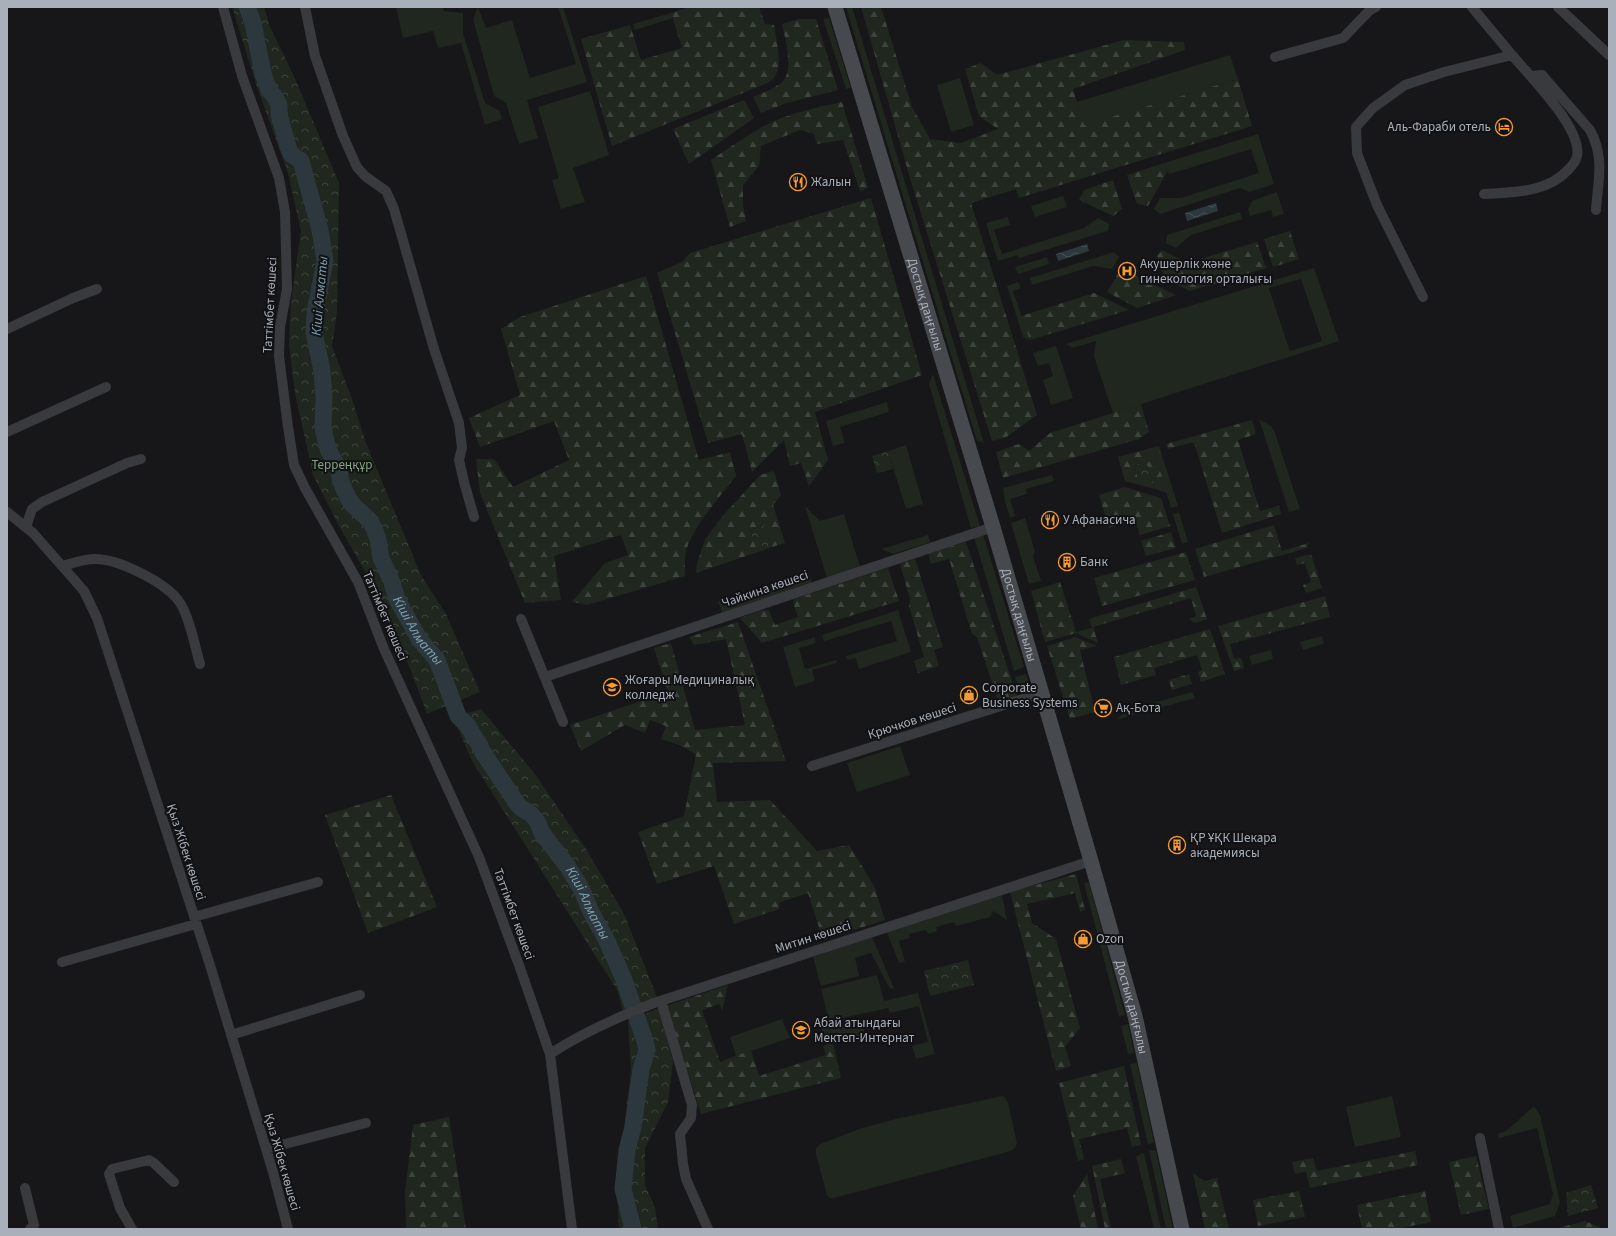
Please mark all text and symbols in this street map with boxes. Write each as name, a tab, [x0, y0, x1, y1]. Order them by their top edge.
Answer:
hotel icon: Аль-Фараби отель	[1494, 117, 1514, 137]
place label: Аль-Фараби отель	[1387, 118, 1491, 136]
restaurant icon: Жалын	[788, 172, 808, 192]
place label: Жалын	[811, 173, 851, 191]
water label: Кіші Алматы	[307, 255, 333, 337]
place label: Акушерлік және гинекология орталығы	[1140, 255, 1272, 288]
street label: Достық даңғылы	[903, 256, 948, 353]
street label: Таттімбет көшесі	[258, 257, 282, 353]
hospital icon: Акушерлік және гинекология орталығы	[1117, 261, 1137, 281]
park label: Терреңқұр	[311, 456, 373, 474]
restaurant icon: У Афанасича	[1040, 510, 1060, 530]
place label: У Афанасича	[1063, 511, 1136, 529]
building icon: Банк	[1057, 552, 1077, 572]
place label: Банк	[1080, 553, 1108, 571]
street label: Чайкина көшесі	[719, 566, 811, 612]
street label: Достық даңғылы	[997, 566, 1041, 664]
street label: Таттімбет көшесі	[358, 568, 412, 664]
water label: Кіші Алматы	[387, 592, 448, 670]
place label: Жоғары Медициналық колледж	[625, 671, 754, 704]
school or university icon: Жоғары Медициналық колледж	[602, 677, 622, 697]
place label: Corporate Business Systems	[982, 679, 1078, 712]
shop icon: Corporate Business Systems	[959, 685, 979, 705]
street label: Крючков көшесі	[865, 698, 959, 744]
supermarket icon: Ақ-Бота	[1093, 698, 1113, 718]
place label: Ақ-Бота	[1116, 699, 1161, 717]
street label: Қыз Жібек көшесі	[162, 801, 210, 903]
place label: ҚР ҰҚК Шекара академиясы	[1190, 829, 1277, 862]
building icon: ҚР ҰҚК Шекара академиясы	[1167, 835, 1187, 855]
water label: Кіші Алматы	[560, 863, 614, 943]
street label: Таттімбет көшесі	[489, 866, 539, 962]
street label: Митин көшесі	[773, 916, 853, 958]
shop icon: Ozon	[1073, 929, 1093, 949]
place label: Ozon	[1096, 930, 1124, 948]
street label: Достық даңғылы	[1111, 958, 1152, 1056]
place label: Абай атындағы Мектеп-Интернат	[814, 1014, 915, 1047]
school or university icon: Абай атындағы Мектеп-Интернат	[791, 1020, 811, 1040]
street label: Қыз Жібек көшесі	[259, 1111, 305, 1213]

